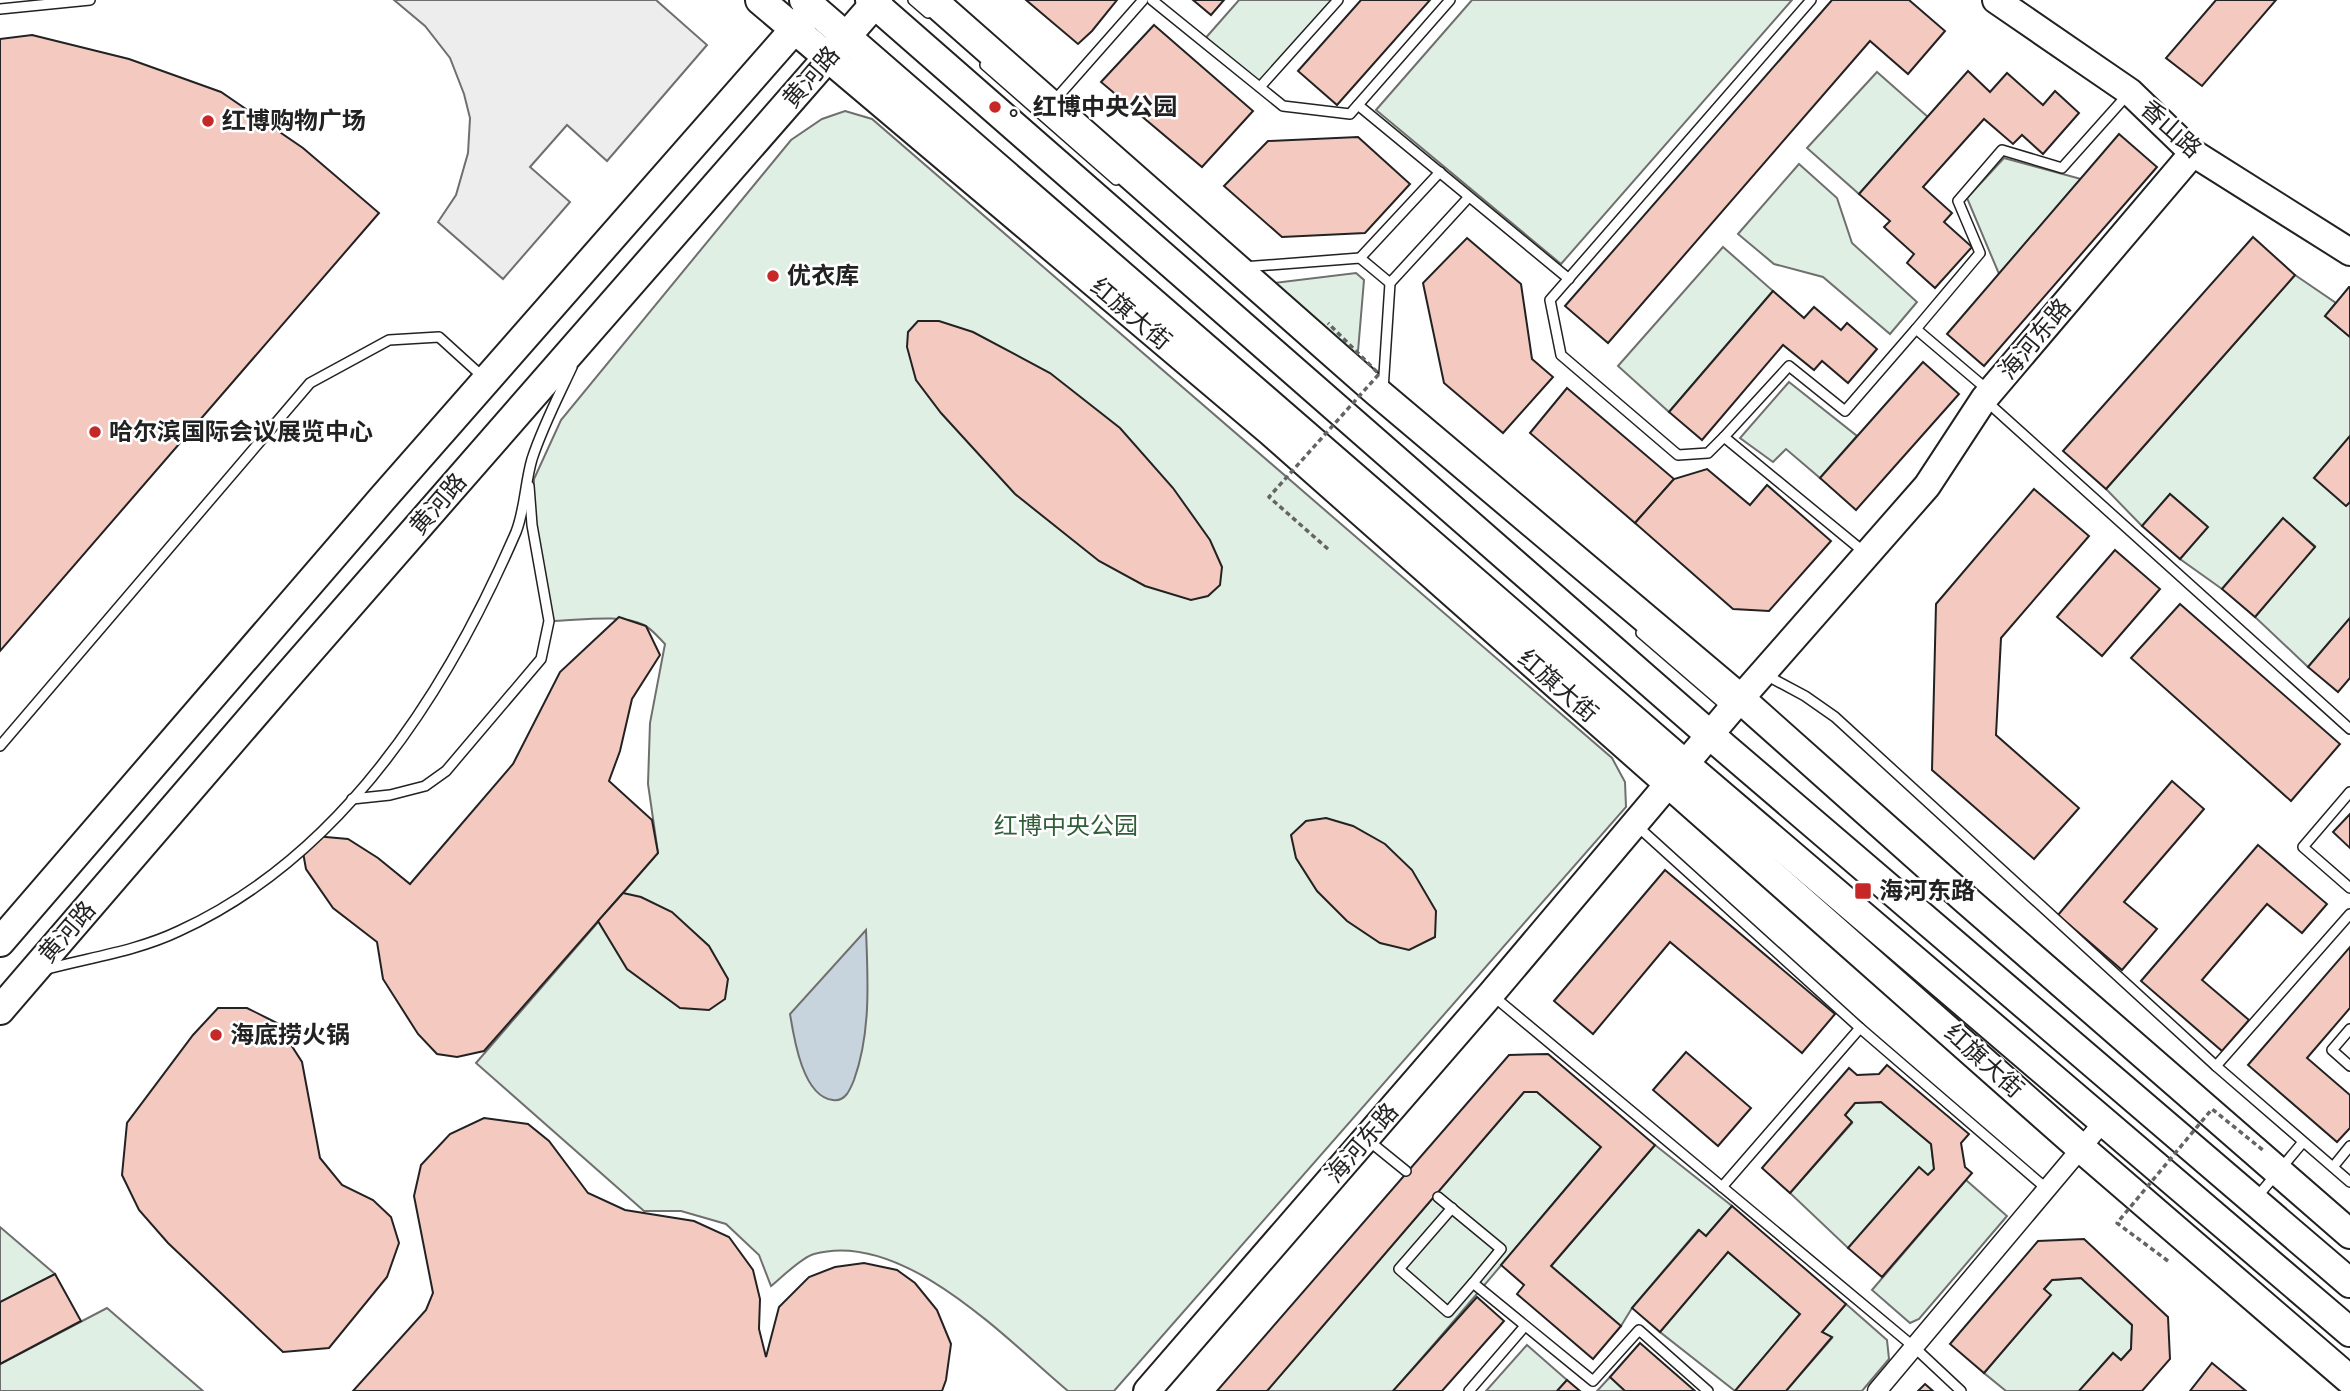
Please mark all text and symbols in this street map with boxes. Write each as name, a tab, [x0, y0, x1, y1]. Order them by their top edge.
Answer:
street label: 黄河路	[777, 41, 845, 113]
place label: 。红博中央公园	[1009, 93, 1177, 121]
street label: 香山路	[2135, 95, 2207, 163]
marker: 。红博中央公园	[987, 99, 1003, 115]
place label: 红博购物广场	[222, 107, 366, 135]
marker: 红博购物广场	[200, 113, 216, 129]
place label: 优衣库	[787, 262, 859, 290]
marker: 优衣库	[765, 268, 781, 284]
street label: 红旗大街	[1085, 272, 1177, 356]
street label: 海河东路	[1993, 293, 2077, 385]
place label: 哈尔滨国际会议展览中心	[109, 418, 373, 446]
marker: 哈尔滨国际会议展览中心	[87, 424, 103, 440]
street label: 黄河路	[404, 468, 472, 540]
street label: 红旗大街	[1513, 644, 1603, 728]
park label: 红博中央公园	[994, 812, 1138, 840]
place label: 海河东路	[1879, 877, 1975, 905]
marker: 海河东路	[1853, 881, 1873, 901]
street label: 黄河路	[33, 896, 101, 968]
street label: 红旗大街	[1939, 1018, 2029, 1104]
place label: 海底捞火锅	[230, 1021, 350, 1049]
marker: 海底捞火锅	[208, 1027, 224, 1043]
street label: 海河东路	[1320, 1098, 1404, 1188]

